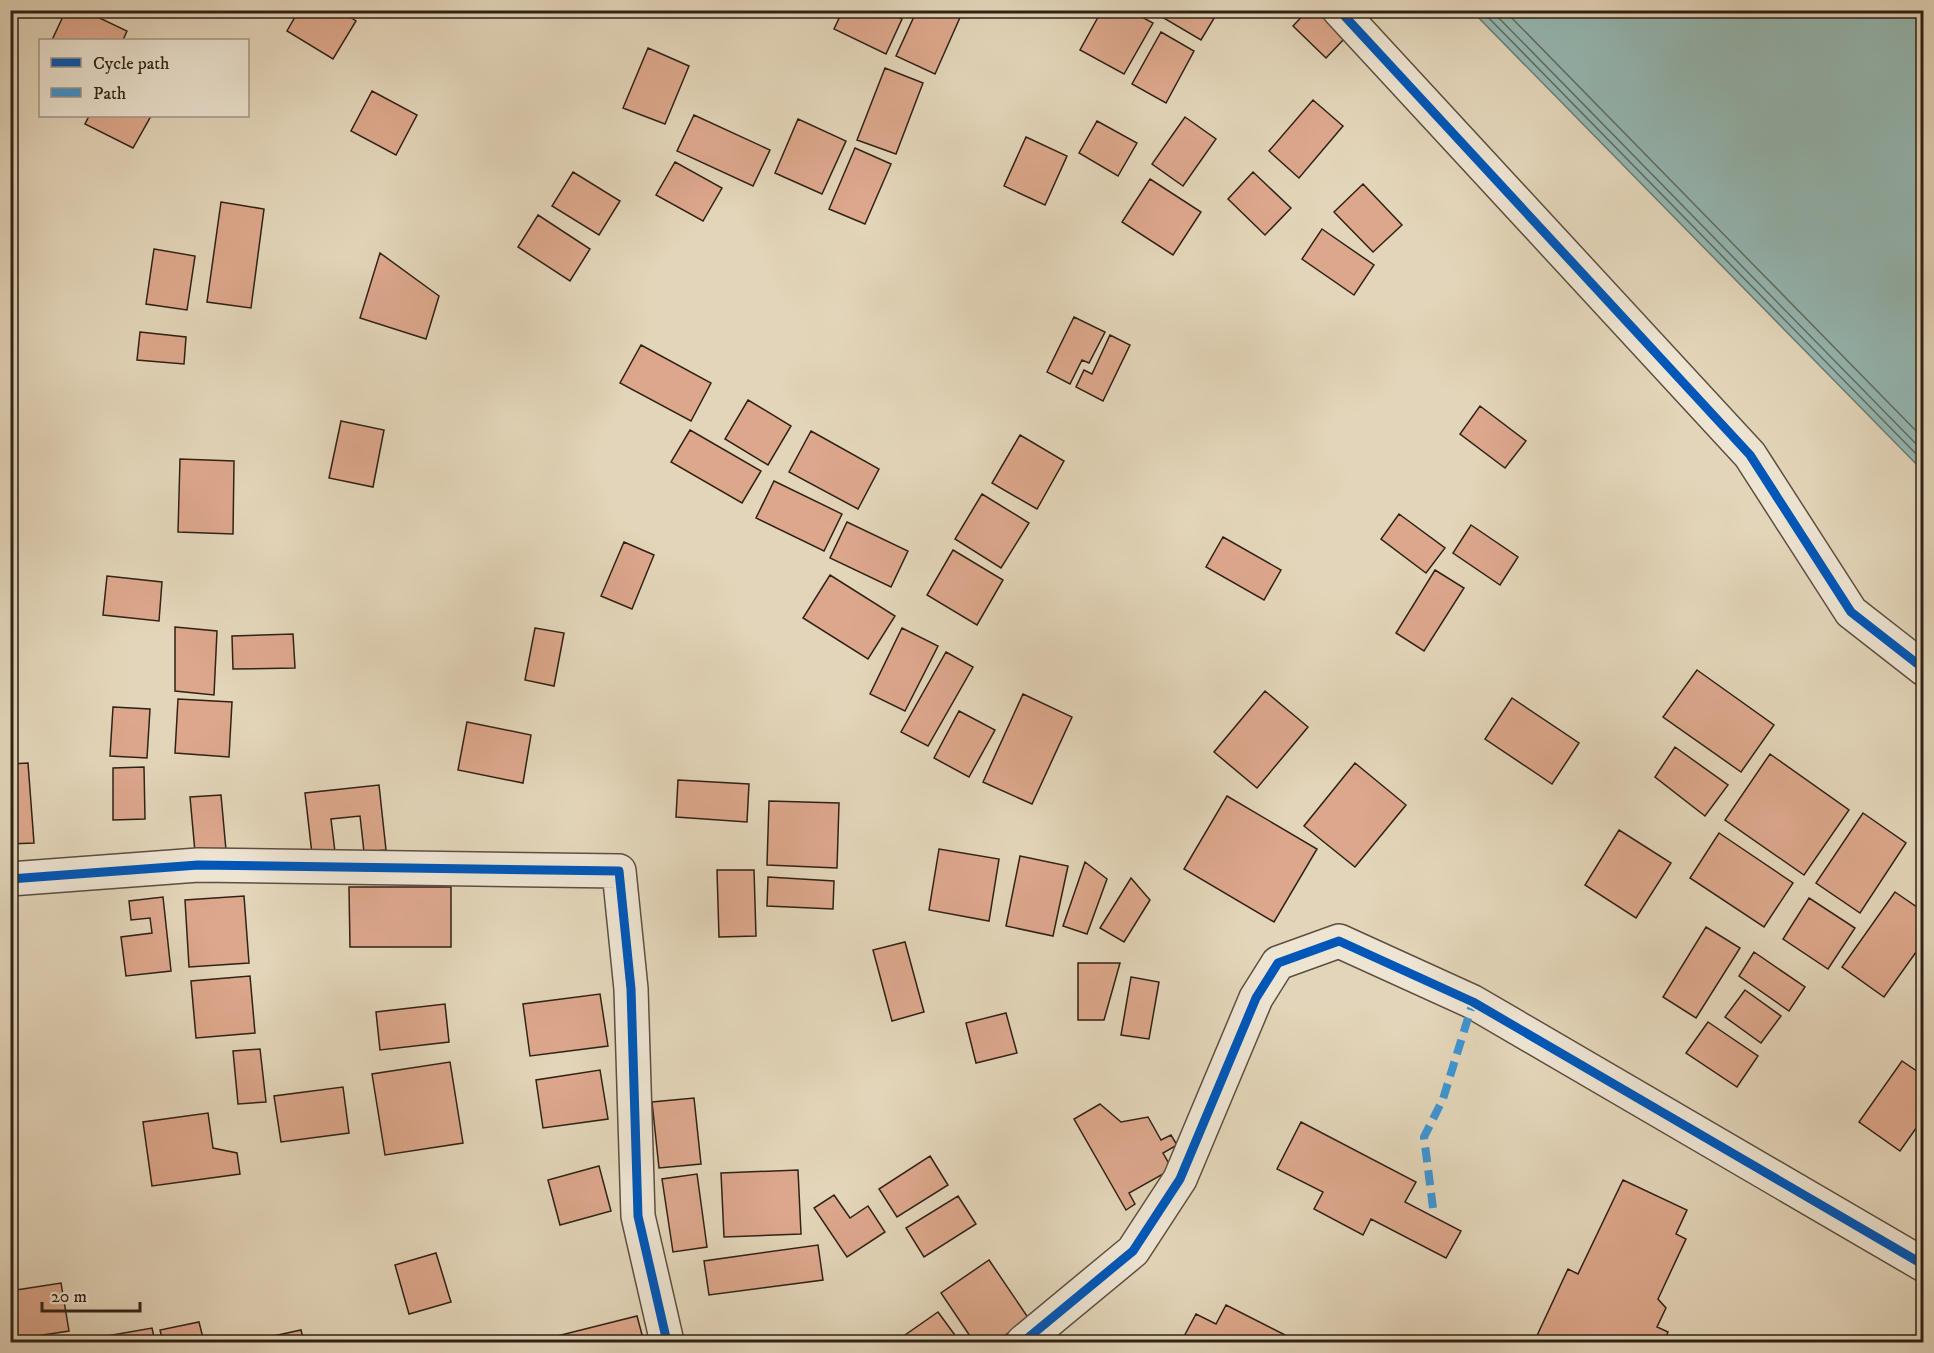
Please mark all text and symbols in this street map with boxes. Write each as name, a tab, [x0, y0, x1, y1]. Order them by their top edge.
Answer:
legend	[39, 39, 249, 117]
text: Cycle path	[93, 53, 170, 75]
text: Path	[93, 83, 127, 105]
scale bar	[42, 1275, 140, 1313]
text: 20 m	[51, 1286, 87, 1308]

